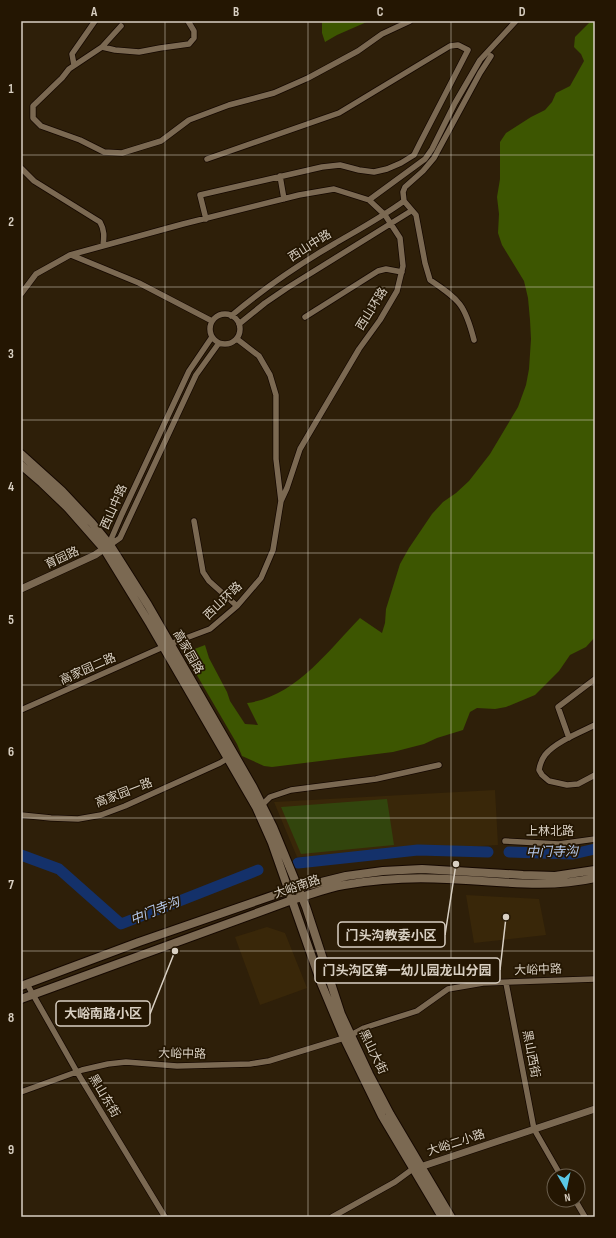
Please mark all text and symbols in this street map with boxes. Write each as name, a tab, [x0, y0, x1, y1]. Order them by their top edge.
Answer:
text: A	[90, 4, 98, 20]
text: B	[233, 4, 239, 20]
text: C	[377, 4, 384, 20]
text: D	[519, 4, 526, 20]
text: 1	[8, 81, 14, 97]
text: 2	[8, 214, 14, 230]
street label: 西山中路	[286, 227, 334, 265]
street label: 西山环路	[353, 285, 391, 333]
text: 3	[8, 346, 14, 362]
text: 4	[8, 479, 14, 495]
street label: 西山中路	[97, 482, 131, 532]
street label: 育园路	[43, 544, 81, 572]
street label: 西山环路	[201, 579, 245, 623]
text: 5	[8, 612, 14, 628]
street label: 高家园路	[170, 627, 206, 677]
street label: 高家园二路	[58, 650, 118, 688]
text: 6	[8, 744, 14, 760]
street label: 高家园一路	[93, 775, 155, 811]
street label: 上林北路	[526, 824, 574, 839]
water label: 中门寺沟	[526, 844, 580, 860]
street label: 大峪南路	[272, 872, 322, 902]
text: 7	[8, 877, 14, 893]
water label: 中门寺沟	[128, 893, 184, 928]
callout: 门头沟教委小区	[338, 922, 445, 947]
text: 门头沟教委小区	[345, 928, 437, 944]
callout: 门头沟区第一幼儿园龙山分园	[315, 958, 500, 983]
street label: 大峪中路	[514, 962, 562, 978]
text: 门头沟区第一幼儿园龙山分园	[322, 963, 492, 979]
callout: 大峪南路小区	[56, 1001, 150, 1026]
text: 大峪南路小区	[64, 1006, 142, 1022]
text: 8	[8, 1010, 14, 1026]
street label: 黑山大街	[356, 1027, 390, 1077]
street label: 黑山西街	[519, 1029, 543, 1079]
street label: 大峪中路	[158, 1046, 206, 1062]
street label: 黑山东街	[85, 1072, 123, 1120]
street label: 大峪二小路	[425, 1127, 487, 1159]
text: 9	[8, 1142, 14, 1158]
north arrow	[546, 1168, 586, 1208]
text: N	[563, 1191, 571, 1204]

